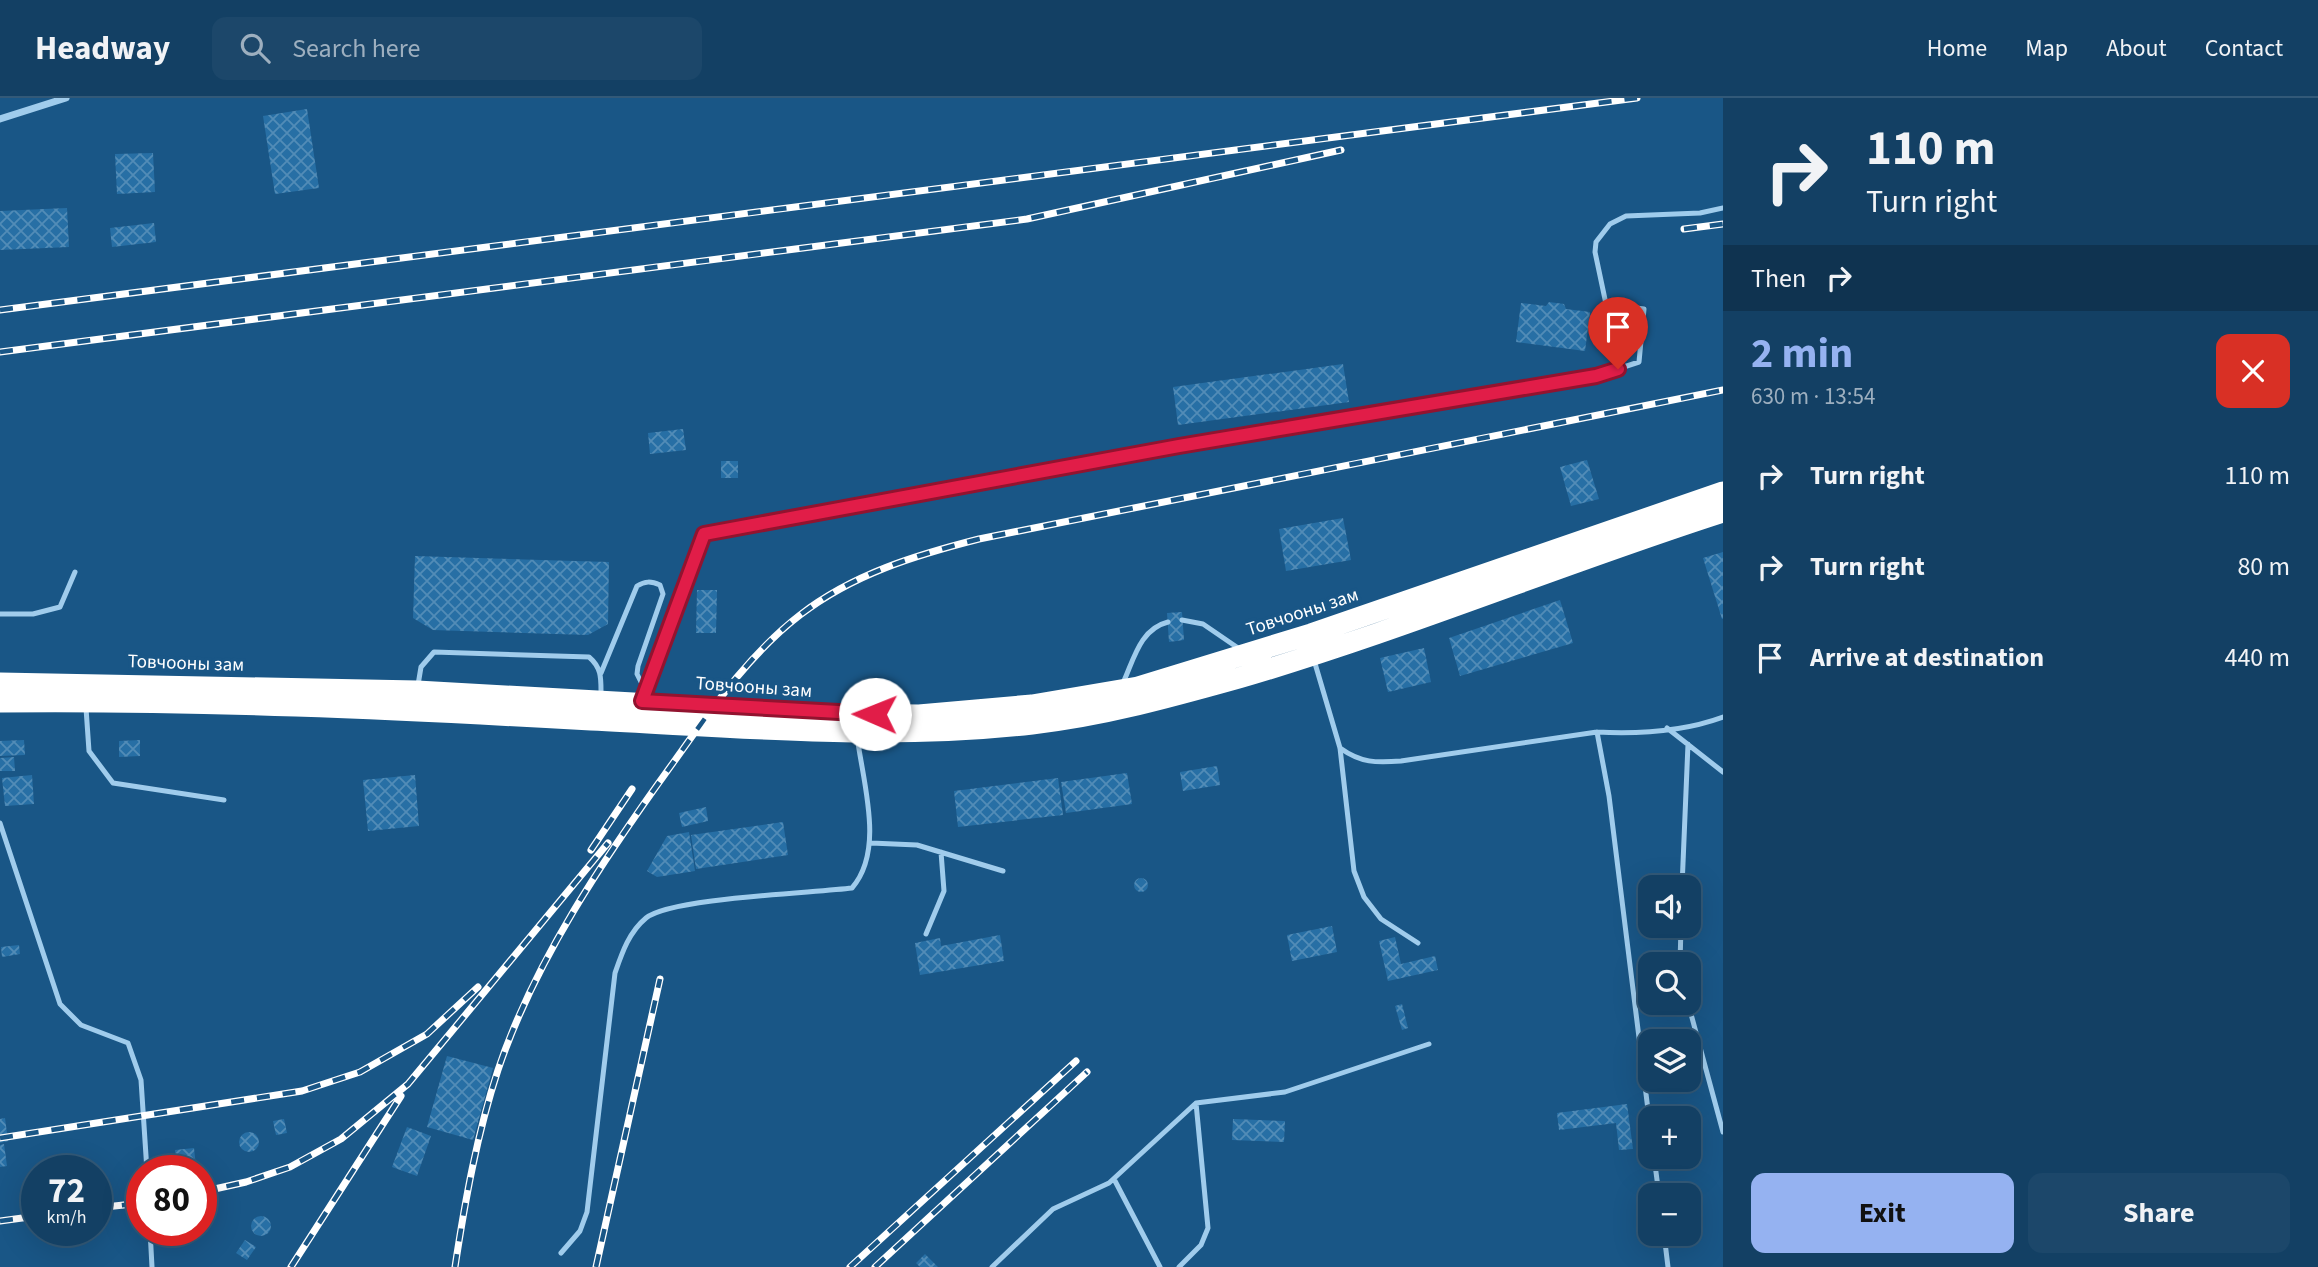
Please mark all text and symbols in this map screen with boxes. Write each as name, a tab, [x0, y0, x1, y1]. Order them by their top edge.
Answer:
search box	[212, 17, 702, 80]
text: Headway	[35, 25, 170, 72]
icon: search	[236, 29, 274, 67]
text: Search here	[292, 30, 420, 67]
text: Home	[1927, 31, 1987, 66]
text: Map	[2025, 31, 2068, 66]
text: About	[2106, 31, 2167, 66]
text: Contact	[2205, 31, 2283, 66]
text: 110 m	[1866, 114, 1995, 184]
icon: right	[1751, 126, 1842, 217]
text: Turn right	[1866, 179, 1997, 225]
icon: right	[1820, 259, 1858, 297]
text: Then	[1751, 260, 1806, 297]
pin	[1588, 297, 1648, 369]
icon: arrive	[1599, 308, 1637, 346]
text: 2 min	[1751, 324, 1853, 384]
button: close	[2216, 334, 2290, 408]
text: 630 m · 13:54	[1751, 380, 1875, 413]
icon: right	[1751, 457, 1789, 495]
text: Turn right	[1810, 457, 1925, 494]
text: 110 m	[2224, 457, 2290, 494]
icon: right	[1751, 548, 1789, 586]
text: Turn right	[1810, 548, 1925, 585]
text: 80 m	[2237, 548, 2290, 585]
street label: Товчооны зам	[1243, 582, 1362, 643]
icon: arrive	[1751, 639, 1789, 677]
text: Arrive at destination	[1810, 639, 2044, 676]
text: 440 m	[2224, 639, 2290, 676]
street label: Товчооны зам	[127, 648, 245, 679]
street label: Товчооны зам	[695, 670, 813, 705]
position arrow	[838, 677, 912, 751]
map controls	[1638, 875, 1701, 1246]
button: sound	[1638, 875, 1701, 938]
button: search	[1638, 952, 1701, 1015]
button: layers	[1638, 1029, 1701, 1092]
button: +	[1638, 1106, 1701, 1169]
speed limit sign: 80	[126, 1155, 217, 1246]
text: 72	[48, 1166, 85, 1216]
button: Exit	[1751, 1173, 2014, 1253]
button: Share	[2028, 1173, 2290, 1253]
button: −	[1638, 1183, 1701, 1246]
text: km/h	[47, 1205, 86, 1230]

